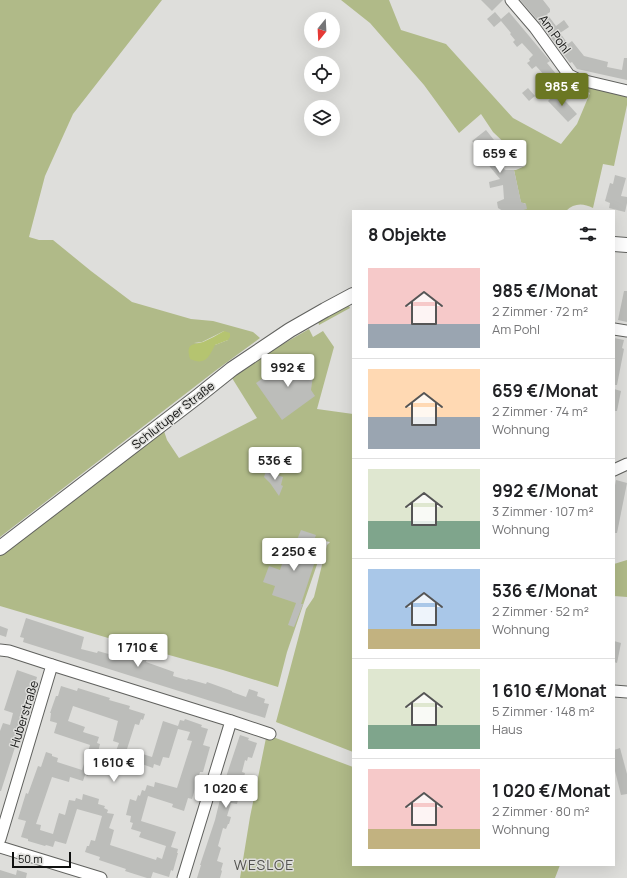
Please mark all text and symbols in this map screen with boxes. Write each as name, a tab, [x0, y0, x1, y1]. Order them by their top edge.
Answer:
street label: Am Pohl	[535, 11, 575, 57]
north arrow	[304, 12, 340, 48]
map controls	[304, 12, 340, 136]
button: locate	[304, 56, 340, 92]
pin: 985 €	[534, 73, 590, 107]
text: 985 €	[544, 77, 580, 95]
button: layers	[304, 100, 340, 136]
pin: 659 €	[472, 140, 528, 174]
text: 659 €	[482, 144, 518, 162]
text: 8 Objekte	[368, 223, 446, 246]
icon: filters	[577, 223, 599, 245]
text: 985 €/Monat	[492, 279, 598, 302]
icon: home	[400, 284, 448, 332]
text: 2 Zimmer · 72 m²	[492, 302, 588, 320]
text: Am Pohl	[492, 320, 540, 338]
pin: 992 €	[260, 354, 316, 388]
text: 992 €	[270, 358, 306, 376]
street label: Schlutuper Straße	[128, 377, 218, 453]
text: 659 €/Monat	[492, 379, 598, 402]
icon: home	[400, 385, 448, 433]
text: 2 Zimmer · 74 m²	[492, 402, 588, 420]
text: Wohnung	[492, 420, 550, 438]
pin: 536 €	[247, 447, 303, 481]
text: 536 €	[258, 451, 292, 469]
text: 992 €/Monat	[492, 479, 598, 502]
icon: home	[400, 485, 448, 533]
text: 3 Zimmer · 107 m²	[492, 502, 594, 520]
text: Wohnung	[492, 520, 550, 538]
pin: 2 250 €	[257, 538, 331, 572]
text: 2 250 €	[271, 542, 317, 560]
text: 536 €/Monat	[492, 579, 598, 602]
icon: home	[400, 585, 448, 633]
text: 2 Zimmer · 52 m²	[492, 602, 589, 620]
text: Wohnung	[492, 620, 550, 638]
pin: 1 710 €	[101, 634, 175, 668]
text: 1 710 €	[118, 638, 158, 656]
street label: Huberstraße	[6, 678, 42, 750]
text: 1 610 €/Monat	[492, 679, 607, 702]
icon: home	[400, 685, 448, 733]
text: 5 Zimmer · 148 m²	[492, 702, 595, 720]
text: Haus	[492, 720, 523, 738]
pin: 1 610 €	[77, 749, 151, 783]
text: 1 610 €	[93, 753, 135, 771]
pin: 1 020 €	[189, 775, 263, 809]
text: 1 020 €	[204, 779, 248, 797]
text: 1 020 €/Monat	[492, 779, 611, 802]
icon: home	[400, 785, 448, 833]
text: 2 Zimmer · 80 m²	[492, 802, 590, 820]
text: Wohnung	[492, 820, 550, 838]
scale bar	[12, 850, 71, 869]
text: 50 m	[18, 851, 43, 866]
district label: WESLOE	[234, 855, 294, 874]

